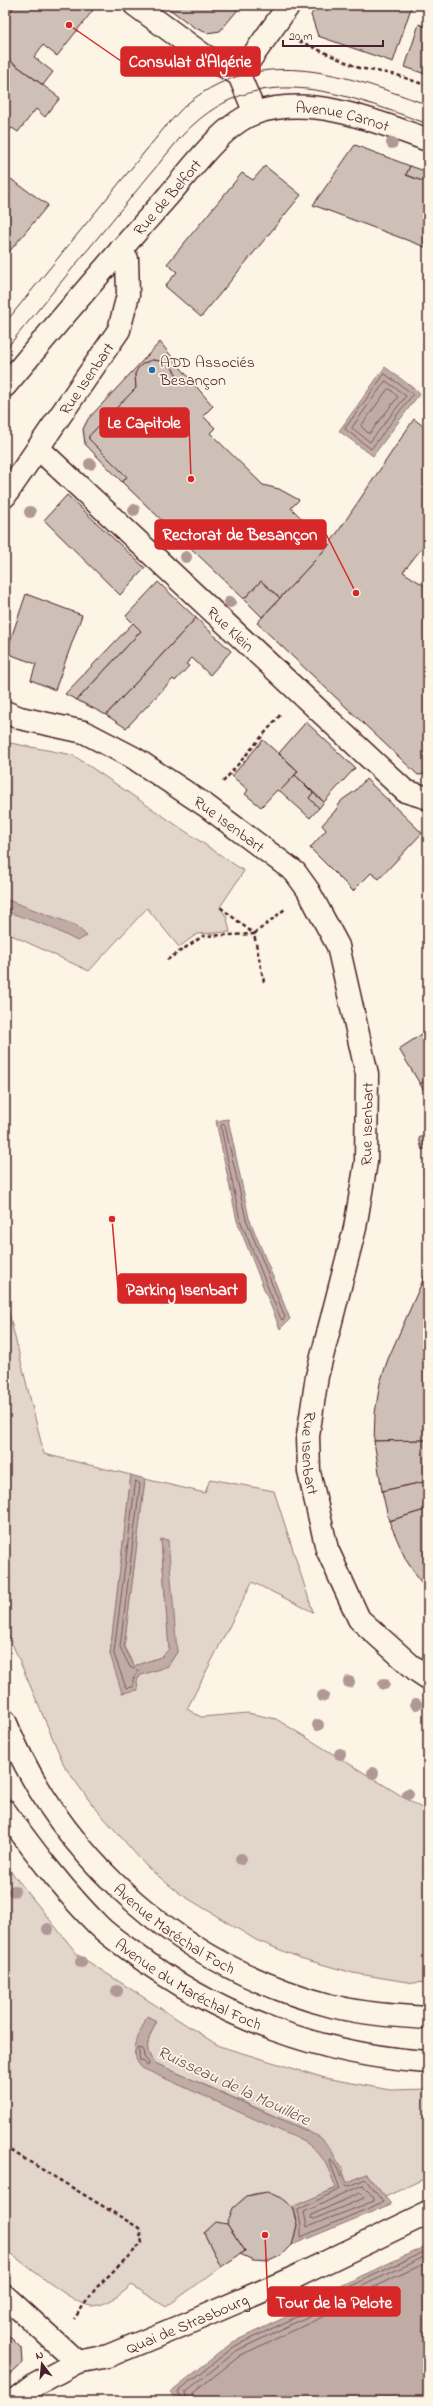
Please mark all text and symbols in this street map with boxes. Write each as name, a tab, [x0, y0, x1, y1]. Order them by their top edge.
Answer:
scale bar	[283, 22, 383, 48]
text: 20 m	[289, 28, 312, 46]
callout: Consulat d'Algérie	[121, 47, 260, 76]
text: Consulat d'Algérie	[129, 50, 253, 77]
street label: Avenue Carnot	[295, 96, 393, 139]
street label: Rue de Belfort	[128, 154, 209, 242]
street label: Rue Isenbart	[54, 338, 122, 421]
place label: ADD Associés Besançon	[159, 351, 255, 393]
marker: ADD Associés Besançon	[147, 365, 157, 375]
callout: Le Capitole	[100, 408, 189, 437]
text: Le Capitole	[107, 411, 182, 436]
callout: Rectorat de Besançon	[155, 520, 326, 549]
text: Rectorat de Besançon	[163, 523, 318, 548]
street label: Rue Klein	[201, 602, 259, 659]
street label: Rue Isenbart	[188, 791, 270, 860]
street label: Rue Isenbart	[355, 1081, 381, 1166]
callout: Parking Isenbart	[118, 1274, 246, 1303]
text: Parking Isenbart	[126, 1278, 238, 1305]
street label: Rue Isenbart	[294, 1410, 324, 1498]
street label: Avenue Maréchal Foch	[107, 1879, 239, 1982]
street label: Avenue du Maréchal Foch	[109, 1933, 265, 2038]
water label: Ruisseau de la Mouillère	[153, 2040, 315, 2133]
callout: Tour de la Pelote	[268, 2287, 400, 2316]
street label: Quai de Strasbourg	[123, 2289, 252, 2361]
text: Tour de la Pelote	[276, 2291, 394, 2316]
north arrow	[22, 2344, 62, 2384]
text: N	[34, 2347, 45, 2364]

